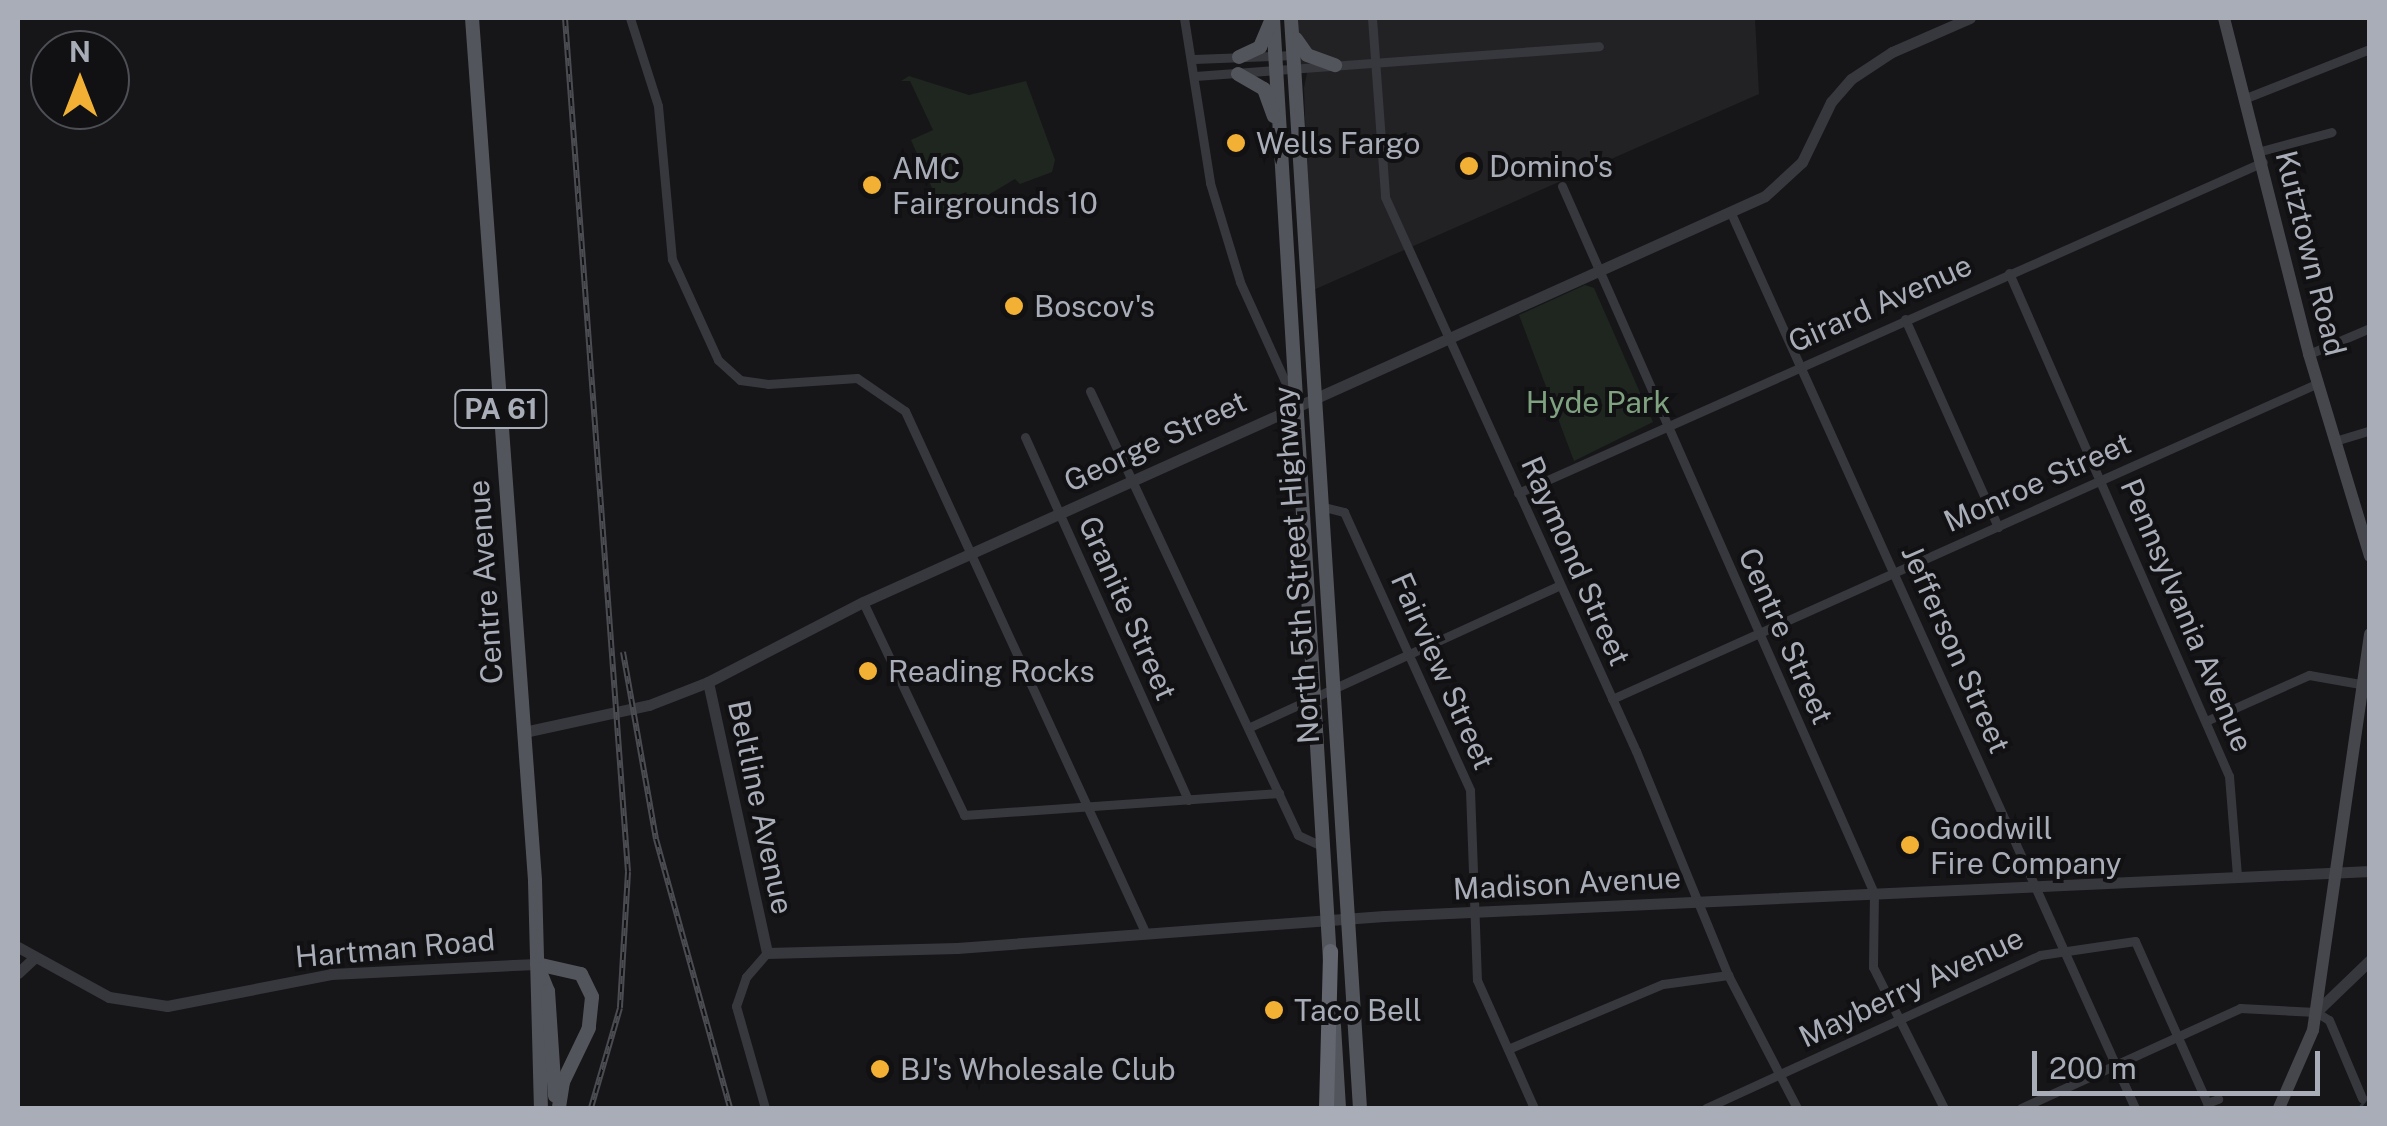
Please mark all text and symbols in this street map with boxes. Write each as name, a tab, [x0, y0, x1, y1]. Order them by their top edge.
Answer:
north arrow	[30, 30, 130, 130]
text: N	[69, 35, 91, 68]
place label: Wells Fargo	[1256, 125, 1420, 161]
marker: Wells Fargo	[1225, 132, 1247, 154]
street label: Kutztown Road	[2268, 147, 2354, 359]
place label: Domino's	[1489, 148, 1613, 184]
place label: AMC Fairgrounds 10	[892, 150, 1098, 220]
marker: Domino's	[1458, 155, 1480, 177]
marker: AMC Fairgrounds 10	[861, 174, 883, 196]
street label: Girard Avenue	[1783, 246, 1977, 360]
place label: Boscov's	[1034, 288, 1155, 324]
marker: Boscov's	[1003, 295, 1025, 317]
street label: George Street	[1058, 383, 1252, 499]
park label: Hyde Park	[1526, 384, 1670, 420]
street label: North 5th Street Highway	[1266, 385, 1326, 745]
road number: PA 61	[454, 386, 548, 432]
street label: Monroe Street	[1938, 425, 2136, 539]
street label: Raymond Street	[1514, 451, 1638, 671]
street label: Pennsylvania Avenue	[2113, 473, 2261, 757]
street label: Centre Avenue	[460, 479, 510, 685]
street label: Granite Street	[1071, 510, 1185, 706]
street label: Jefferson Street	[1894, 539, 2018, 759]
street label: Centre Street	[1731, 542, 1841, 730]
street label: Fairview Street	[1384, 567, 1502, 775]
place label: Reading Rocks	[888, 653, 1095, 689]
marker: Reading Rocks	[857, 660, 879, 682]
street label: Beltline Avenue	[721, 697, 801, 917]
place label: Goodwill Fire Company	[1930, 810, 2122, 880]
marker: Goodwill Fire Company	[1899, 834, 1921, 856]
street label: Madison Avenue	[1452, 859, 1682, 907]
street label: Mayberry Avenue	[1793, 919, 2029, 1055]
street label: Hartman Road	[294, 921, 496, 975]
place label: Taco Bell	[1294, 992, 1422, 1028]
marker: Taco Bell	[1263, 999, 1285, 1021]
scale bar	[2037, 1031, 2324, 1093]
text: 200 m	[2049, 1050, 2137, 1086]
place label: BJ's Wholesale Club	[900, 1051, 1177, 1087]
marker: BJ's Wholesale Club	[869, 1058, 891, 1080]

